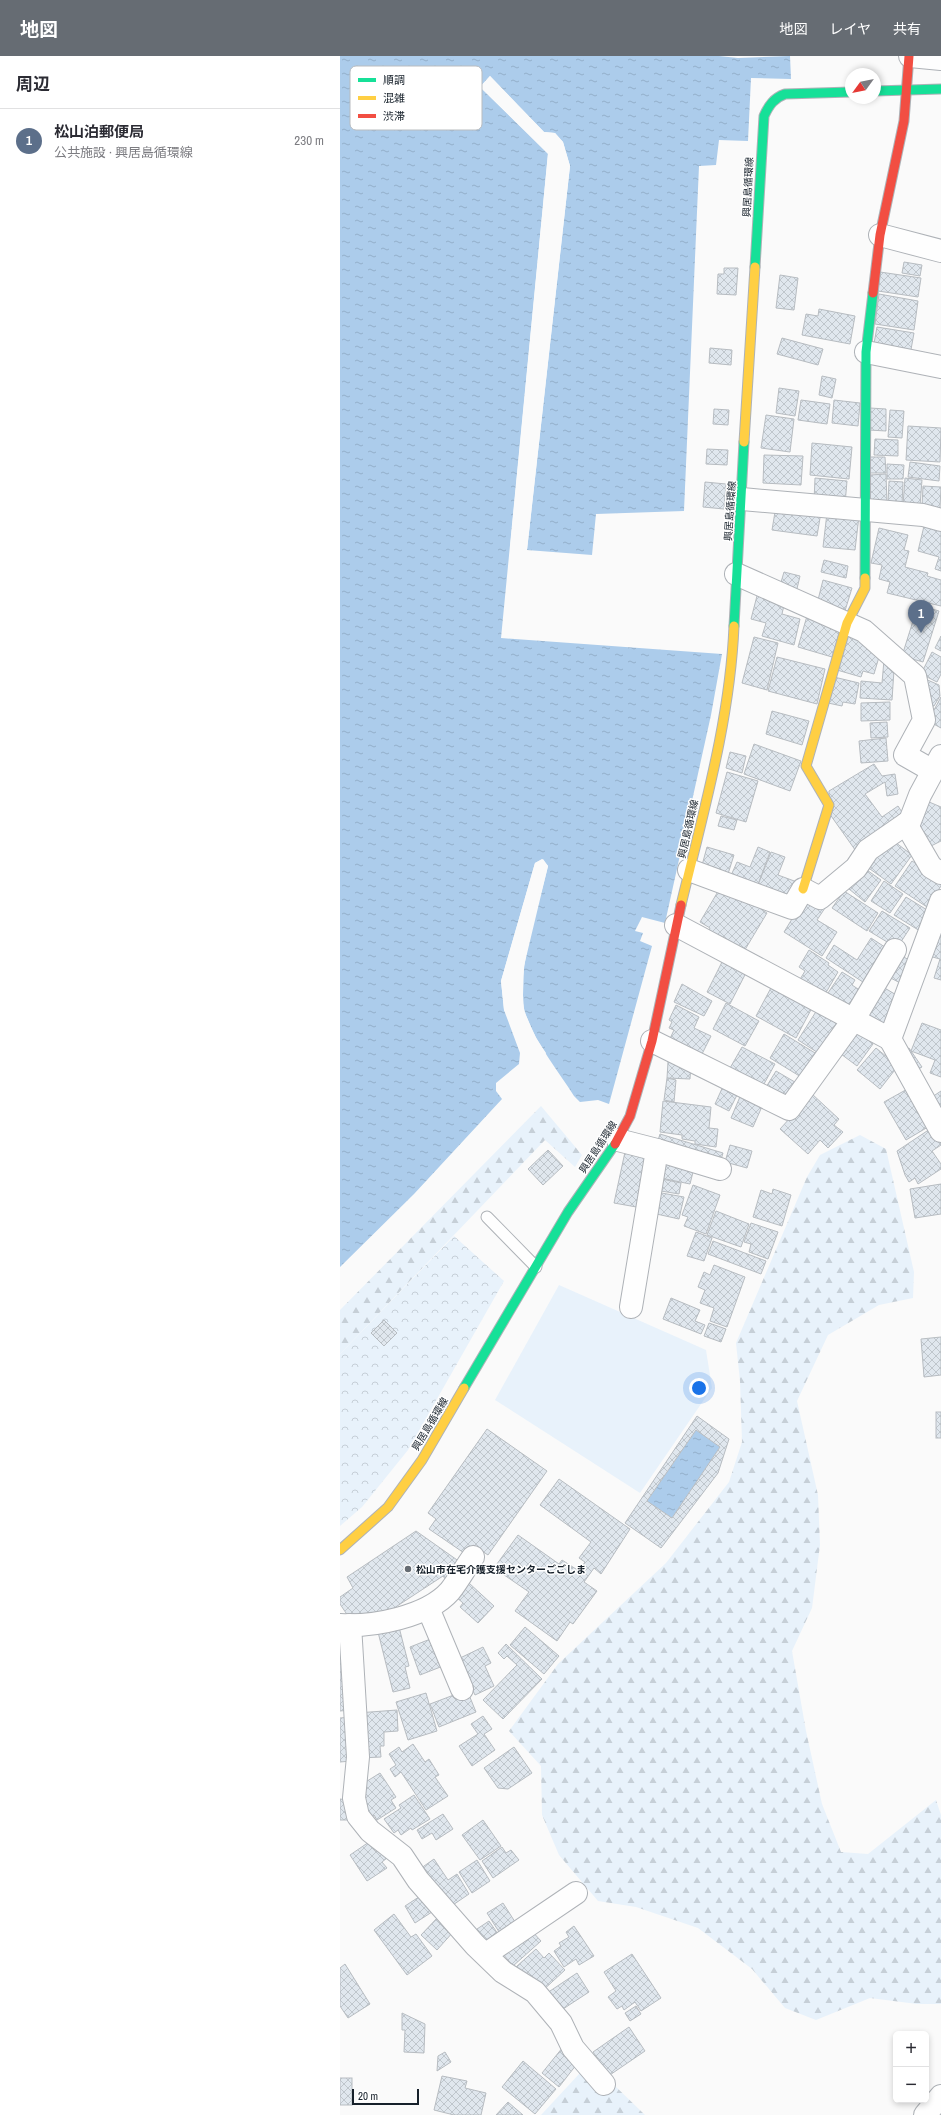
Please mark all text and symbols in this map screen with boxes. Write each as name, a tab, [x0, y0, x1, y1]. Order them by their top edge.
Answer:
text: 地図	[20, 16, 58, 42]
text: 地図	[779, 20, 807, 38]
text: レイヤ	[829, 20, 871, 38]
text: 共有	[893, 20, 921, 38]
legend	[350, 66, 482, 130]
north arrow	[845, 68, 881, 104]
text: 周辺	[16, 72, 50, 95]
text: 順調	[383, 73, 405, 87]
text: 混雑	[383, 91, 405, 105]
text: 渋滞	[383, 109, 405, 123]
text: 松山泊郵便局	[54, 121, 144, 142]
text: 1	[26, 132, 32, 149]
text: 230 m	[294, 132, 324, 149]
text: 公共施設 · 興居島循環線	[54, 144, 193, 161]
street label: 興居島循環線	[740, 157, 756, 217]
street label: 興居島循環線	[721, 481, 739, 541]
pin: 1	[908, 600, 934, 633]
street label: 興居島循環線	[675, 798, 701, 860]
street label: 興居島循環線	[576, 1118, 620, 1176]
your location	[689, 1378, 709, 1398]
street label: 興居島循環線	[409, 1395, 451, 1453]
place label: 松山市在宅介護支援センターごごしま	[416, 1563, 586, 1576]
marker: 松山市在宅介護支援センターごごしま	[403, 1564, 413, 1574]
map controls	[893, 2031, 929, 2103]
button: +	[893, 2031, 929, 2067]
button: −	[893, 2067, 929, 2103]
scale bar	[352, 2087, 419, 2106]
text: 20 m	[358, 2089, 378, 2103]

